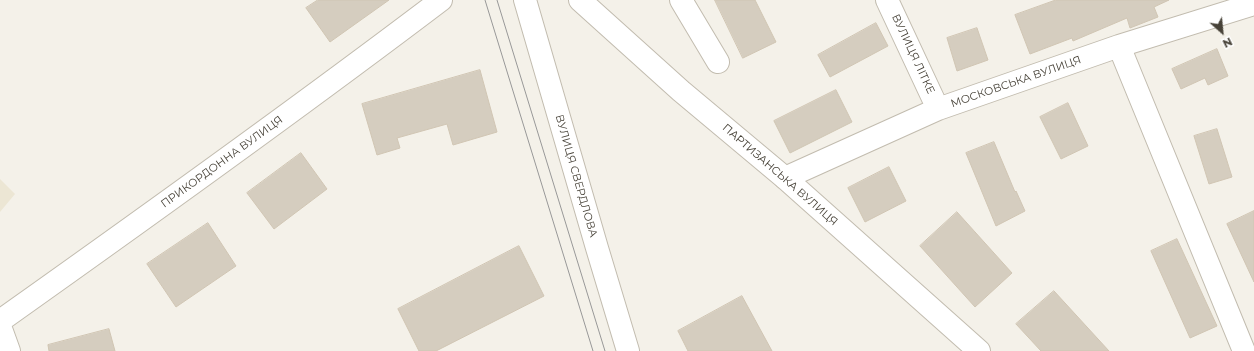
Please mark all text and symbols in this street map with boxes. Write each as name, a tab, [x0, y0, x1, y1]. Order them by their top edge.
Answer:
street label: ВУЛИЦЯ ЛІТКЕ	[889, 12, 937, 96]
north arrow	[1202, 12, 1242, 52]
text: N	[1220, 34, 1235, 51]
street label: МОСКОВСЬКА ВУЛИЦЯ	[949, 53, 1083, 111]
street label: ПРИКОРДОННА ВУЛИЦЯ	[158, 113, 286, 211]
street label: ВУЛИЦЯ СВЕРДЛОВА	[552, 113, 600, 239]
street label: ПАРТИЗАНСЬКА ВУЛИЦЯ	[720, 121, 840, 229]

